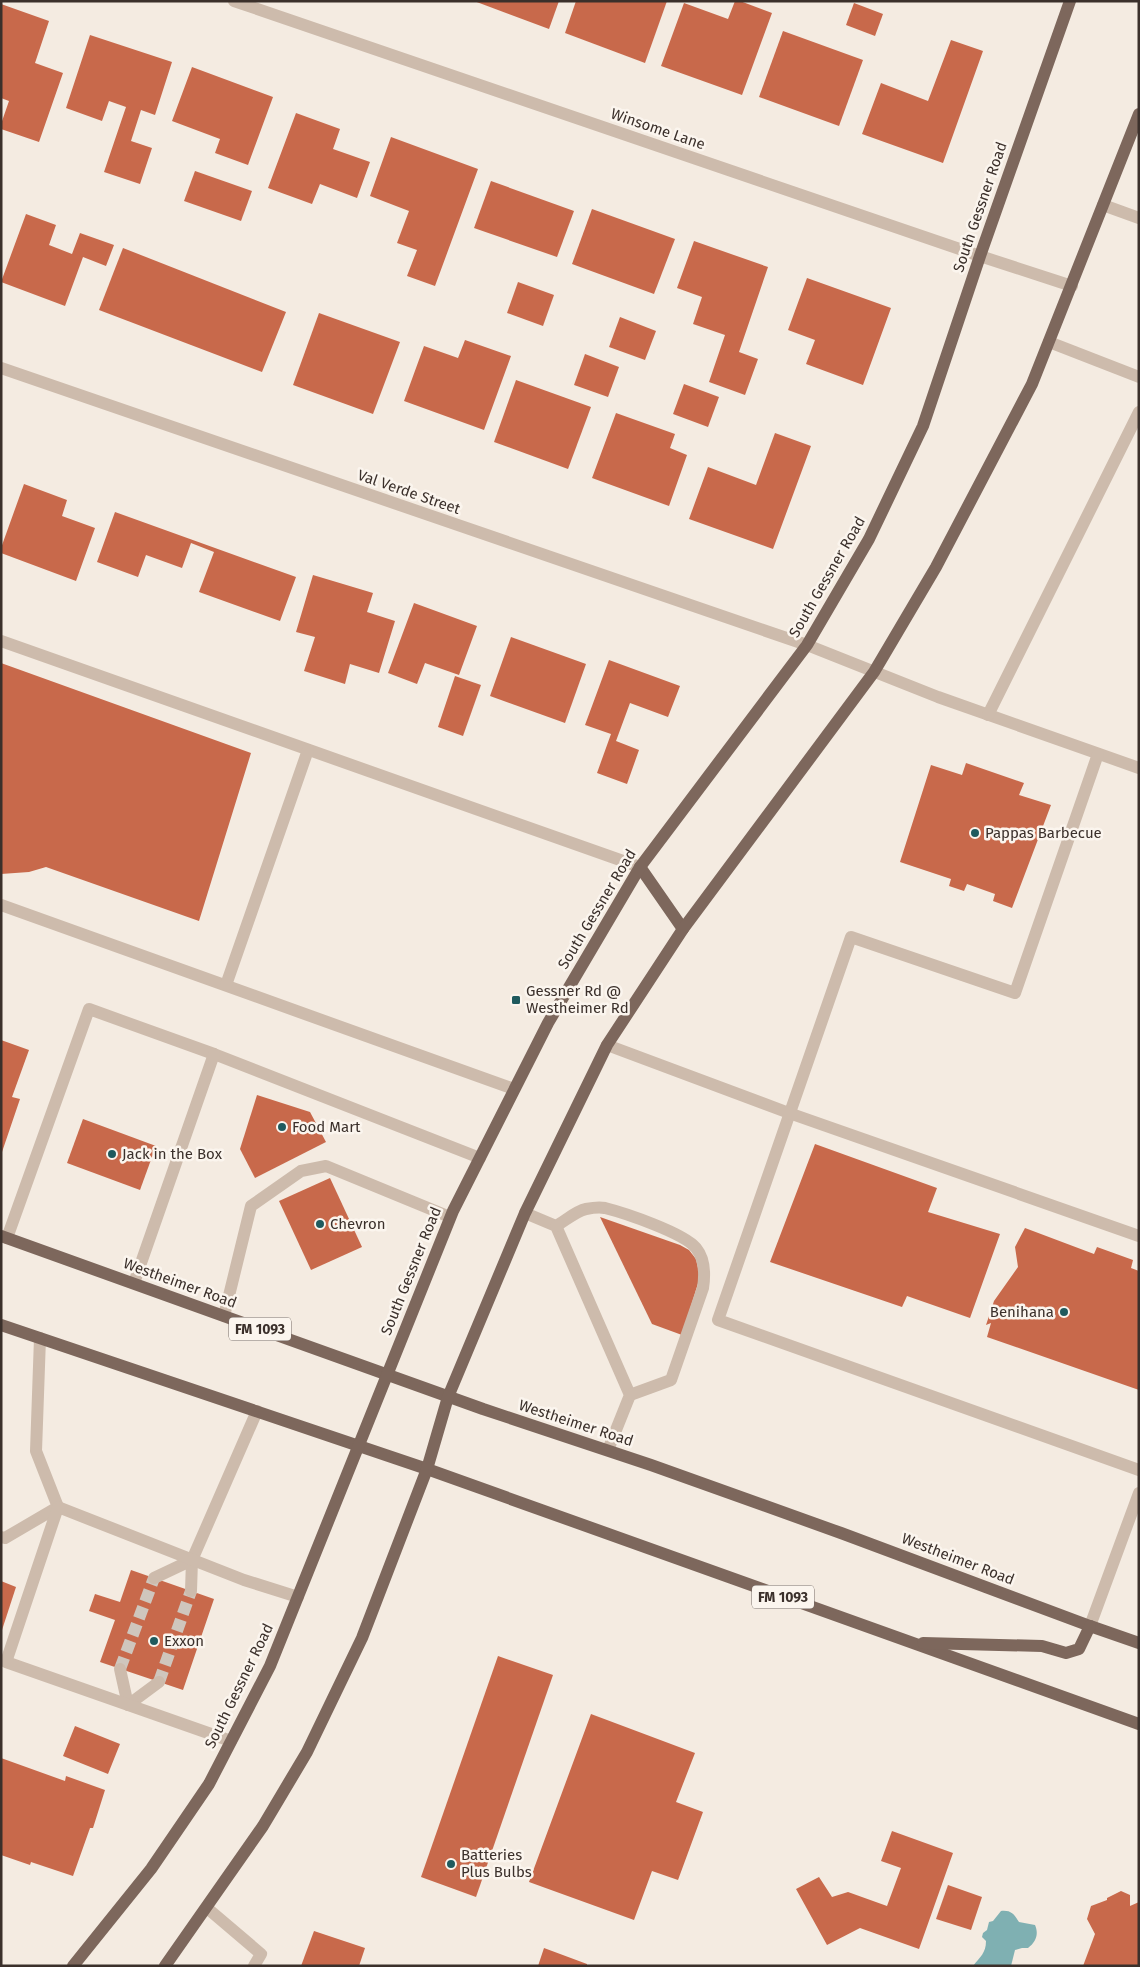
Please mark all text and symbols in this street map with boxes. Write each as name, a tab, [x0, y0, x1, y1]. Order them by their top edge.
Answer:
street label: Winsome Lane	[608, 104, 708, 154]
street label: South Gessner Road	[949, 139, 1011, 275]
street label: Val Verde Street	[355, 466, 463, 518]
street label: South Gessner Road	[785, 513, 869, 641]
place label: Pappas Barbecue	[985, 824, 1102, 842]
marker: Pappas Barbecue	[969, 827, 981, 839]
street label: South Gessner Road	[554, 846, 640, 972]
place label: Gessner Rd @ Westheimer Rd	[526, 982, 629, 1017]
marker: Gessner Rd @ Westheimer Rd	[510, 994, 522, 1006]
place label: Food Mart	[292, 1118, 361, 1136]
marker: Food Mart	[276, 1121, 288, 1133]
place label: Jack in the Box	[122, 1145, 223, 1163]
marker: Jack in the Box	[106, 1148, 118, 1160]
street label: South Gessner Road	[377, 1204, 445, 1338]
place label: Chevron	[330, 1215, 385, 1233]
marker: Chevron	[314, 1218, 326, 1230]
street label: Westheimer Road	[121, 1254, 239, 1312]
place label: Benihana	[990, 1303, 1054, 1321]
marker: Benihana	[1058, 1306, 1070, 1318]
road number: FM 1093	[229, 1318, 291, 1340]
street label: Westheimer Road	[516, 1396, 636, 1450]
street label: Westheimer Road	[899, 1529, 1017, 1589]
road number: FM 1093	[752, 1585, 814, 1608]
street label: South Gessner Road	[201, 1621, 277, 1751]
place label: Exxon	[164, 1632, 204, 1650]
marker: Exxon	[148, 1635, 160, 1647]
place label: Batteries Plus Bulbs	[461, 1846, 532, 1881]
marker: Batteries Plus Bulbs	[445, 1858, 457, 1870]

